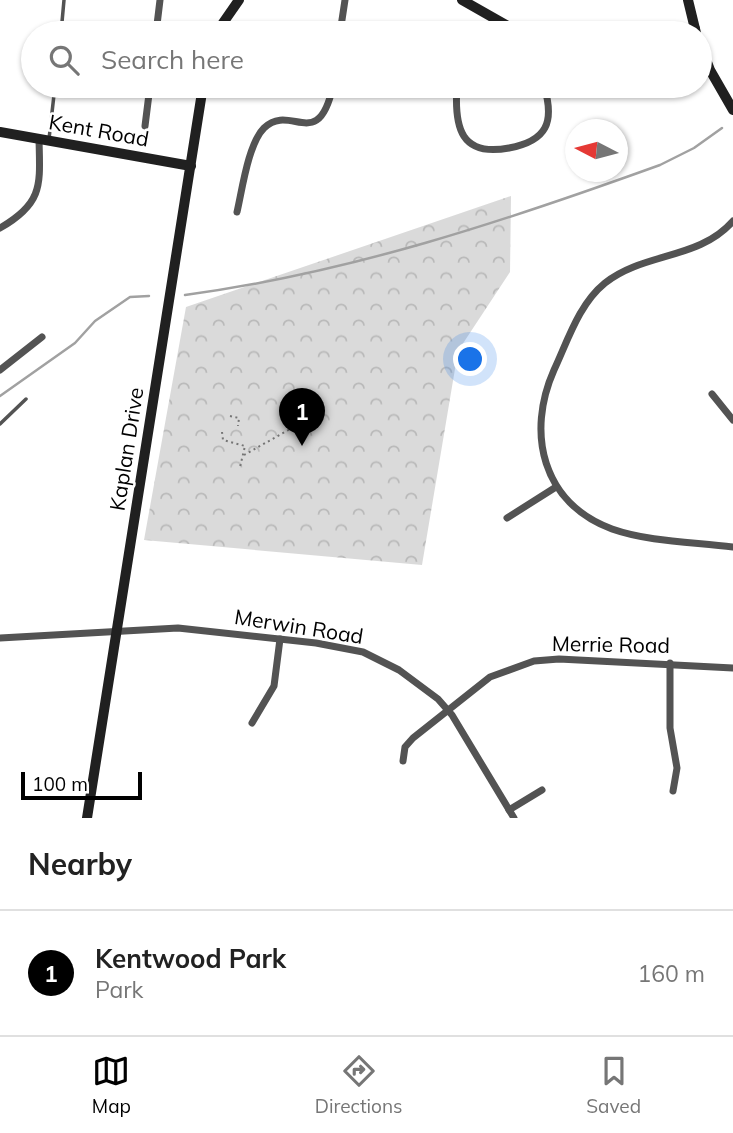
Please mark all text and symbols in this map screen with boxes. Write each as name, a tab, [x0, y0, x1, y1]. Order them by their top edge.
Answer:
search box	[21, 21, 712, 98]
icon: search	[45, 41, 83, 79]
text: Search here	[101, 43, 244, 76]
street label: Kent Road	[47, 108, 151, 152]
north arrow	[565, 119, 628, 182]
your location	[453, 342, 487, 376]
street label: Kaplan Drive	[103, 385, 149, 513]
pin: 1	[279, 388, 325, 446]
street label: Merwin Road	[233, 603, 365, 649]
street label: Merrie Road	[552, 630, 670, 658]
scale bar	[21, 769, 142, 801]
text: 100 m	[32, 772, 88, 796]
text: Nearby	[28, 845, 132, 883]
text: Kentwood Park	[95, 942, 286, 975]
text: 1	[44, 959, 58, 988]
text: 160 m	[637, 959, 705, 988]
text: Park	[95, 975, 143, 1004]
tab: Map	[92, 1052, 131, 1118]
tab: Directions	[315, 1052, 403, 1118]
tab: Saved	[586, 1052, 641, 1118]

